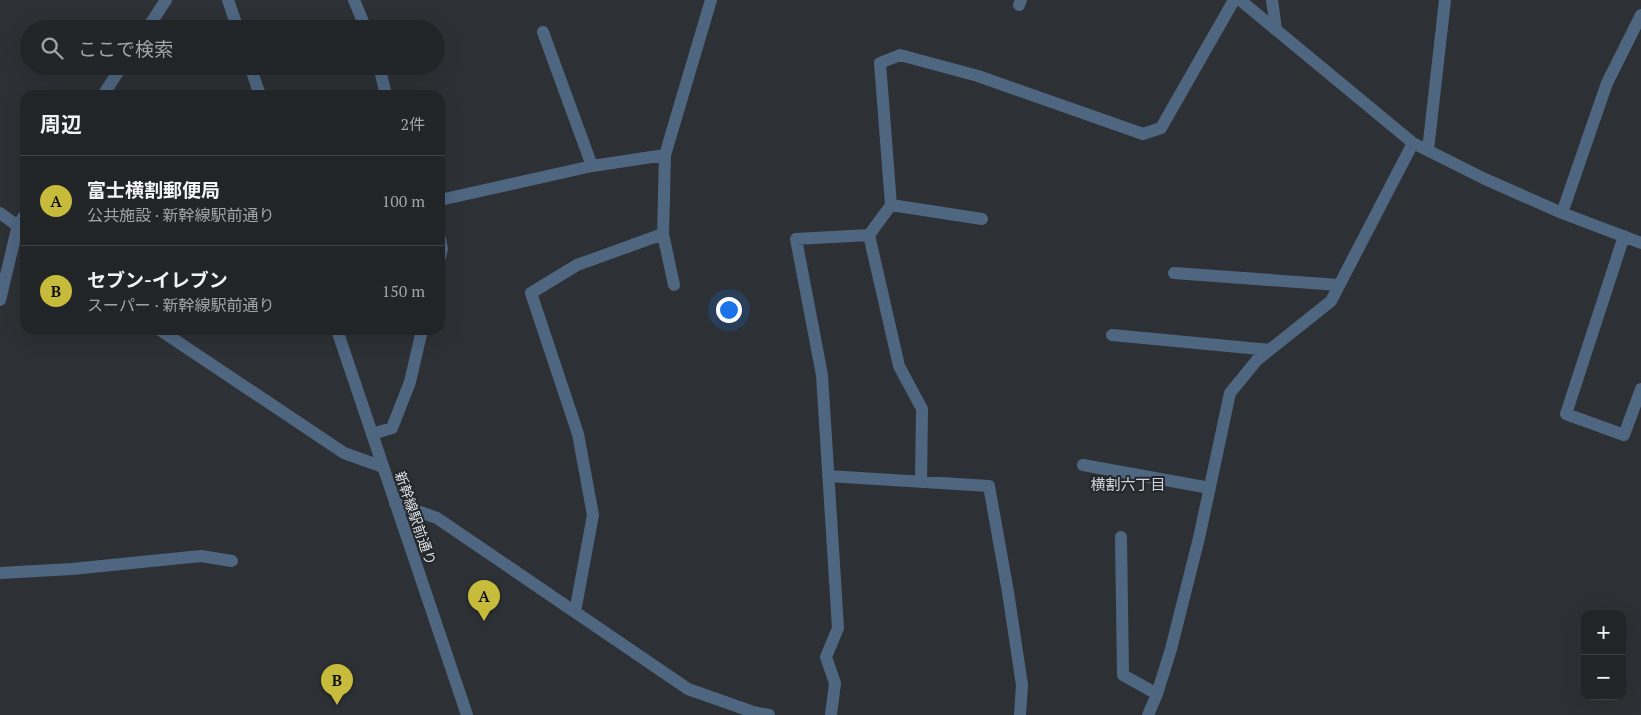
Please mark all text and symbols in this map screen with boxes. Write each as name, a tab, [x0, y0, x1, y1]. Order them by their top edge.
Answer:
search box	[20, 20, 445, 75]
icon: search	[38, 34, 66, 62]
text: ここで検索	[78, 36, 173, 61]
text: 周辺	[40, 110, 82, 138]
text: 2件	[400, 113, 425, 135]
text: 富士横割郵便局	[87, 177, 220, 202]
text: A	[50, 190, 62, 212]
text: 100 m	[382, 190, 425, 212]
text: 公共施設 · 新幹線駅前通り	[87, 204, 275, 226]
text: セブン-イレブン	[87, 267, 228, 292]
text: B	[51, 280, 61, 302]
text: 150 m	[382, 280, 425, 302]
text: スーパー · 新幹線駅前通り	[87, 294, 274, 316]
your location	[716, 297, 742, 323]
street label: 新幹線駅前通り	[391, 469, 441, 567]
district label: 横割六丁目	[1090, 474, 1166, 494]
pin: A	[468, 580, 500, 621]
map controls	[1581, 610, 1626, 700]
button: +	[1581, 610, 1626, 655]
button: −	[1581, 655, 1626, 700]
pin: B	[321, 664, 353, 705]

